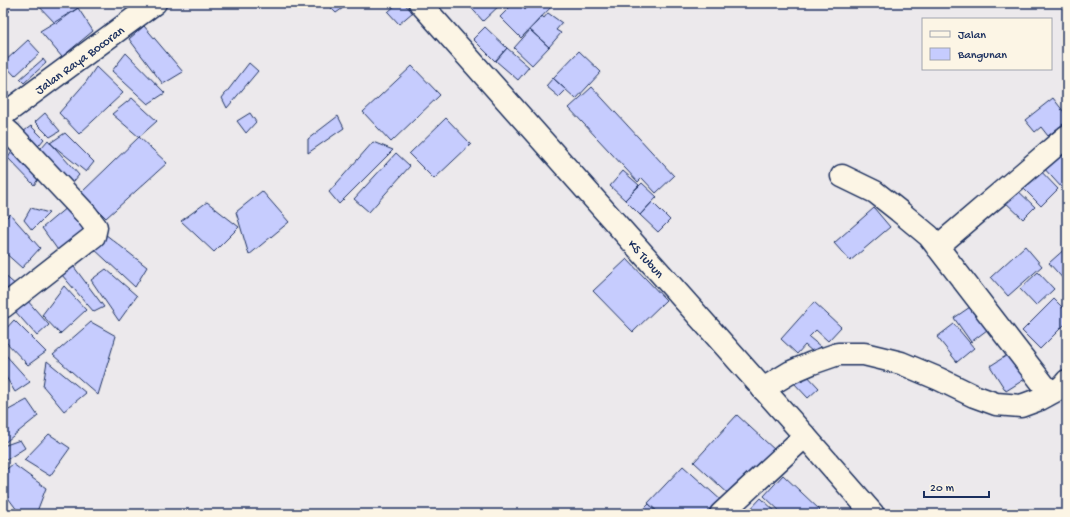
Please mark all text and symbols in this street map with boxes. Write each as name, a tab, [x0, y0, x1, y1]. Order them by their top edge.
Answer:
legend	[922, 18, 1052, 70]
street label: Jalan Raya Bocoran	[33, 23, 129, 98]
text: Jalan	[958, 29, 986, 43]
text: Bangunan	[957, 49, 1007, 63]
street label: KS Tubun	[624, 237, 667, 283]
scale bar	[924, 473, 989, 499]
text: 20 m	[930, 482, 955, 496]

